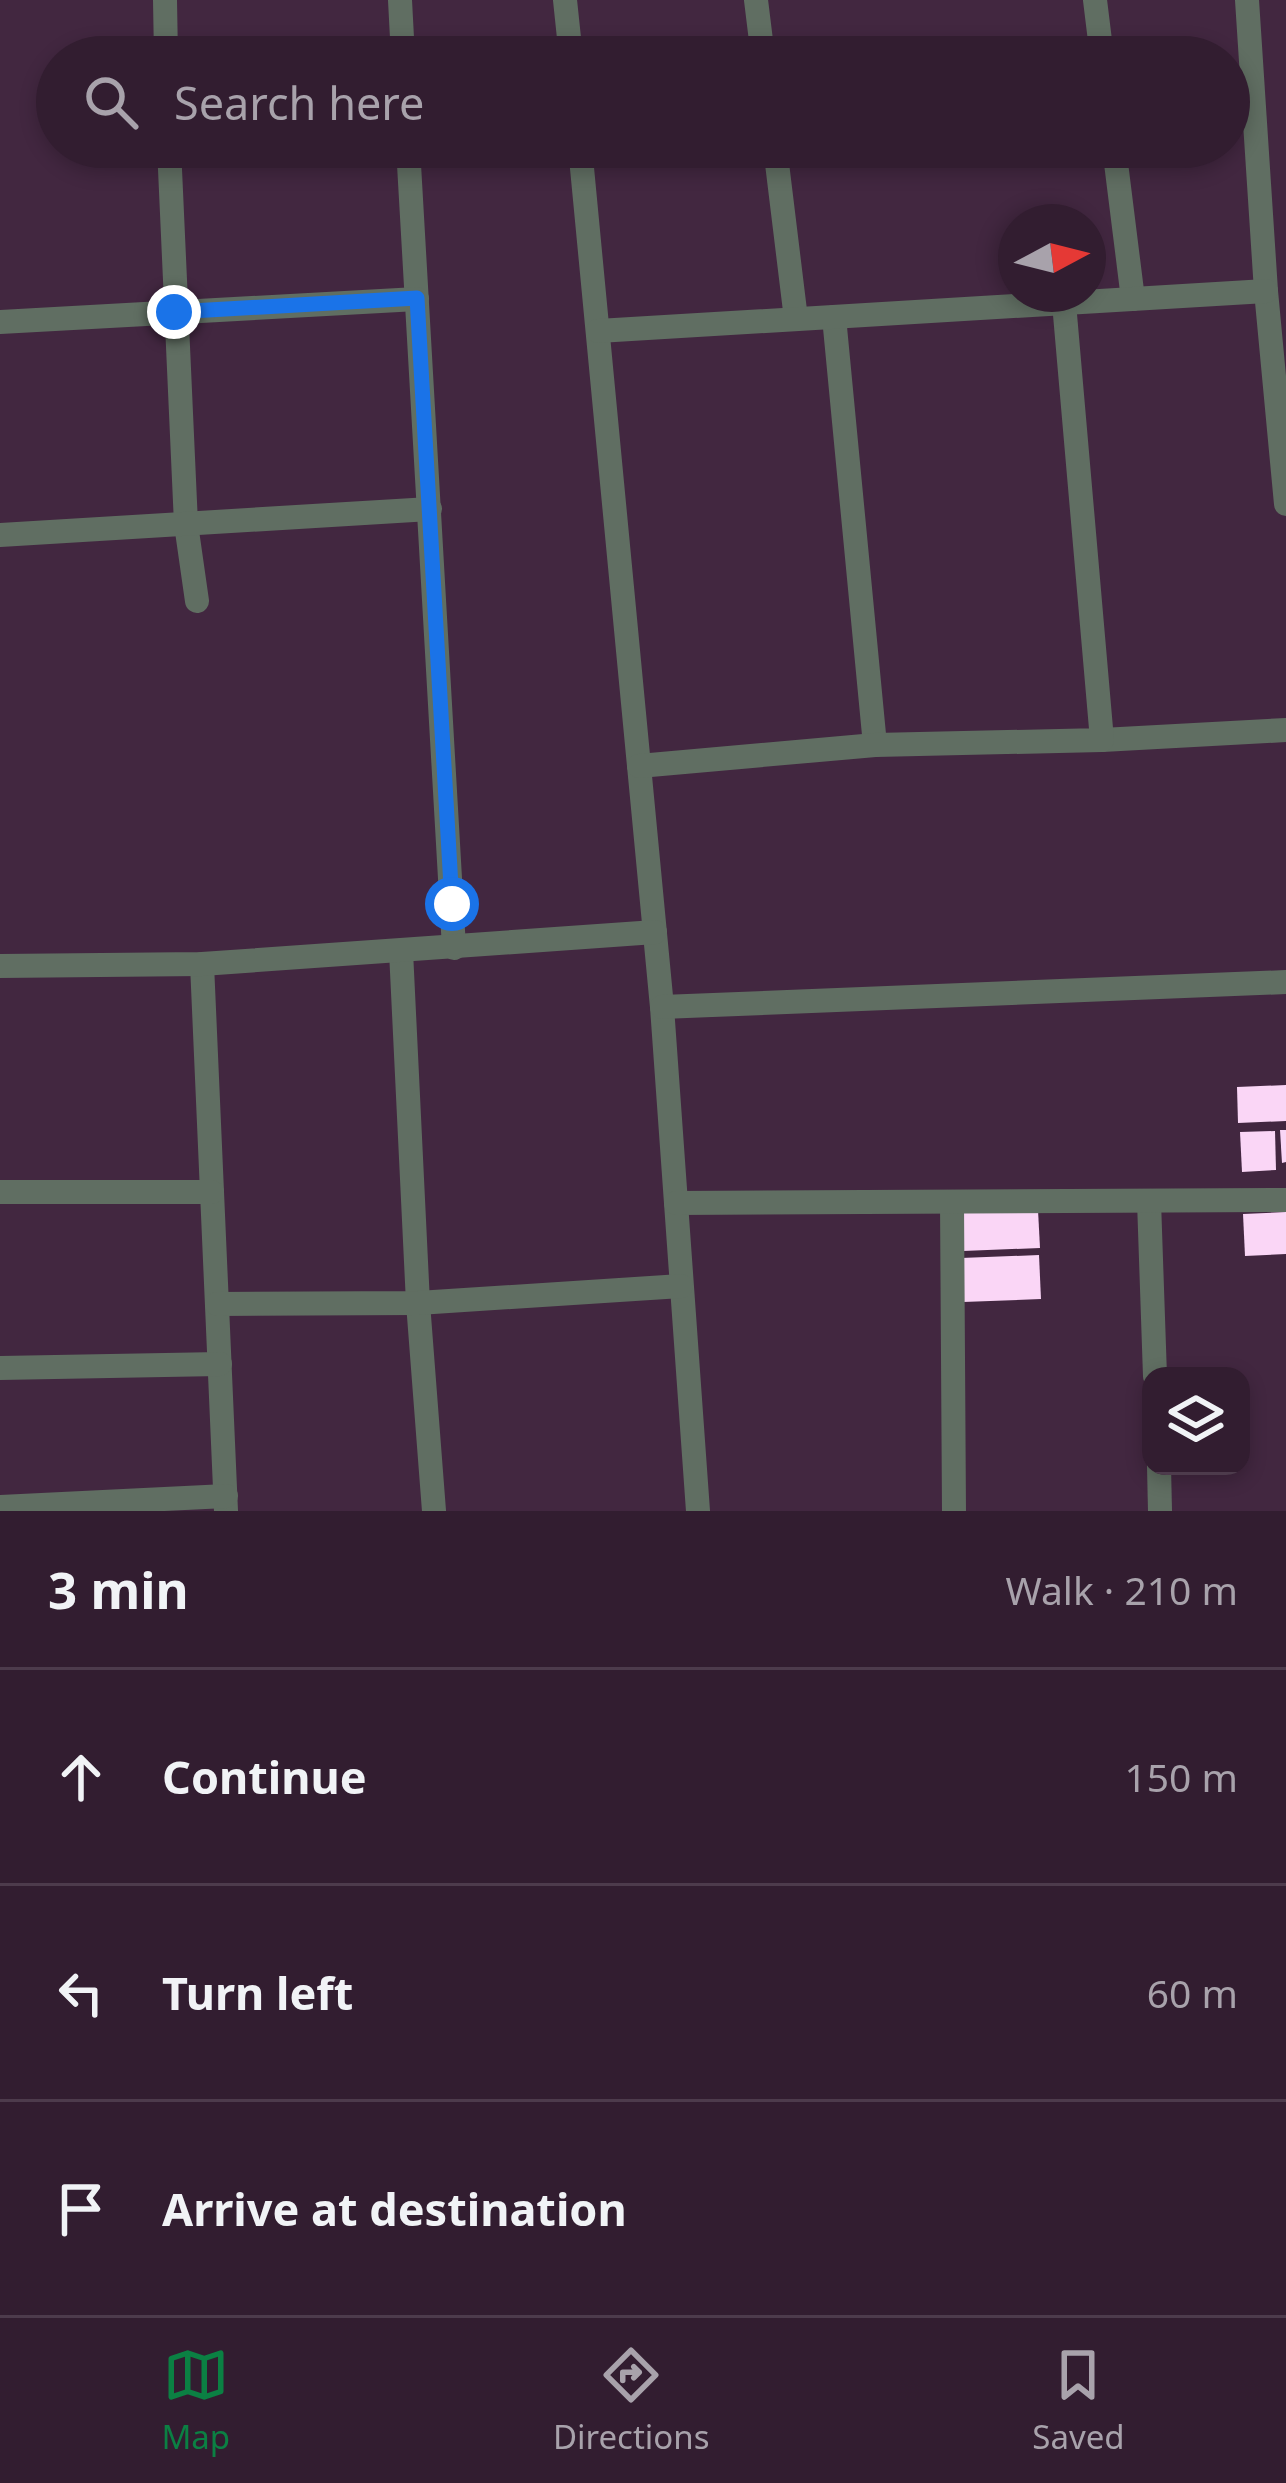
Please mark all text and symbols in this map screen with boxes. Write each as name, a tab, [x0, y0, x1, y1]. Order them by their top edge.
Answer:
search box	[36, 36, 1250, 168]
icon: search	[78, 69, 144, 135]
text: Search here	[174, 72, 424, 133]
north arrow	[998, 204, 1106, 312]
route end	[147, 285, 201, 339]
route start	[425, 877, 479, 931]
map controls	[1142, 1367, 1250, 1475]
button: layers	[1142, 1367, 1250, 1475]
text: 3 min	[48, 1554, 189, 1624]
text: Walk · 210 m	[1005, 1563, 1238, 1616]
icon: ahead	[48, 1744, 114, 1810]
text: Continue	[162, 1746, 367, 1807]
text: 150 m	[1124, 1750, 1238, 1803]
icon: left	[48, 1960, 114, 2026]
text: Turn left	[162, 1962, 353, 2023]
text: 60 m	[1147, 1966, 1238, 2019]
icon: arrive	[48, 2176, 114, 2242]
text: Arrive at destination	[162, 2178, 627, 2239]
tab: Map	[161, 2342, 230, 2459]
tab: Directions	[553, 2342, 710, 2459]
tab: Saved	[1032, 2342, 1125, 2459]

